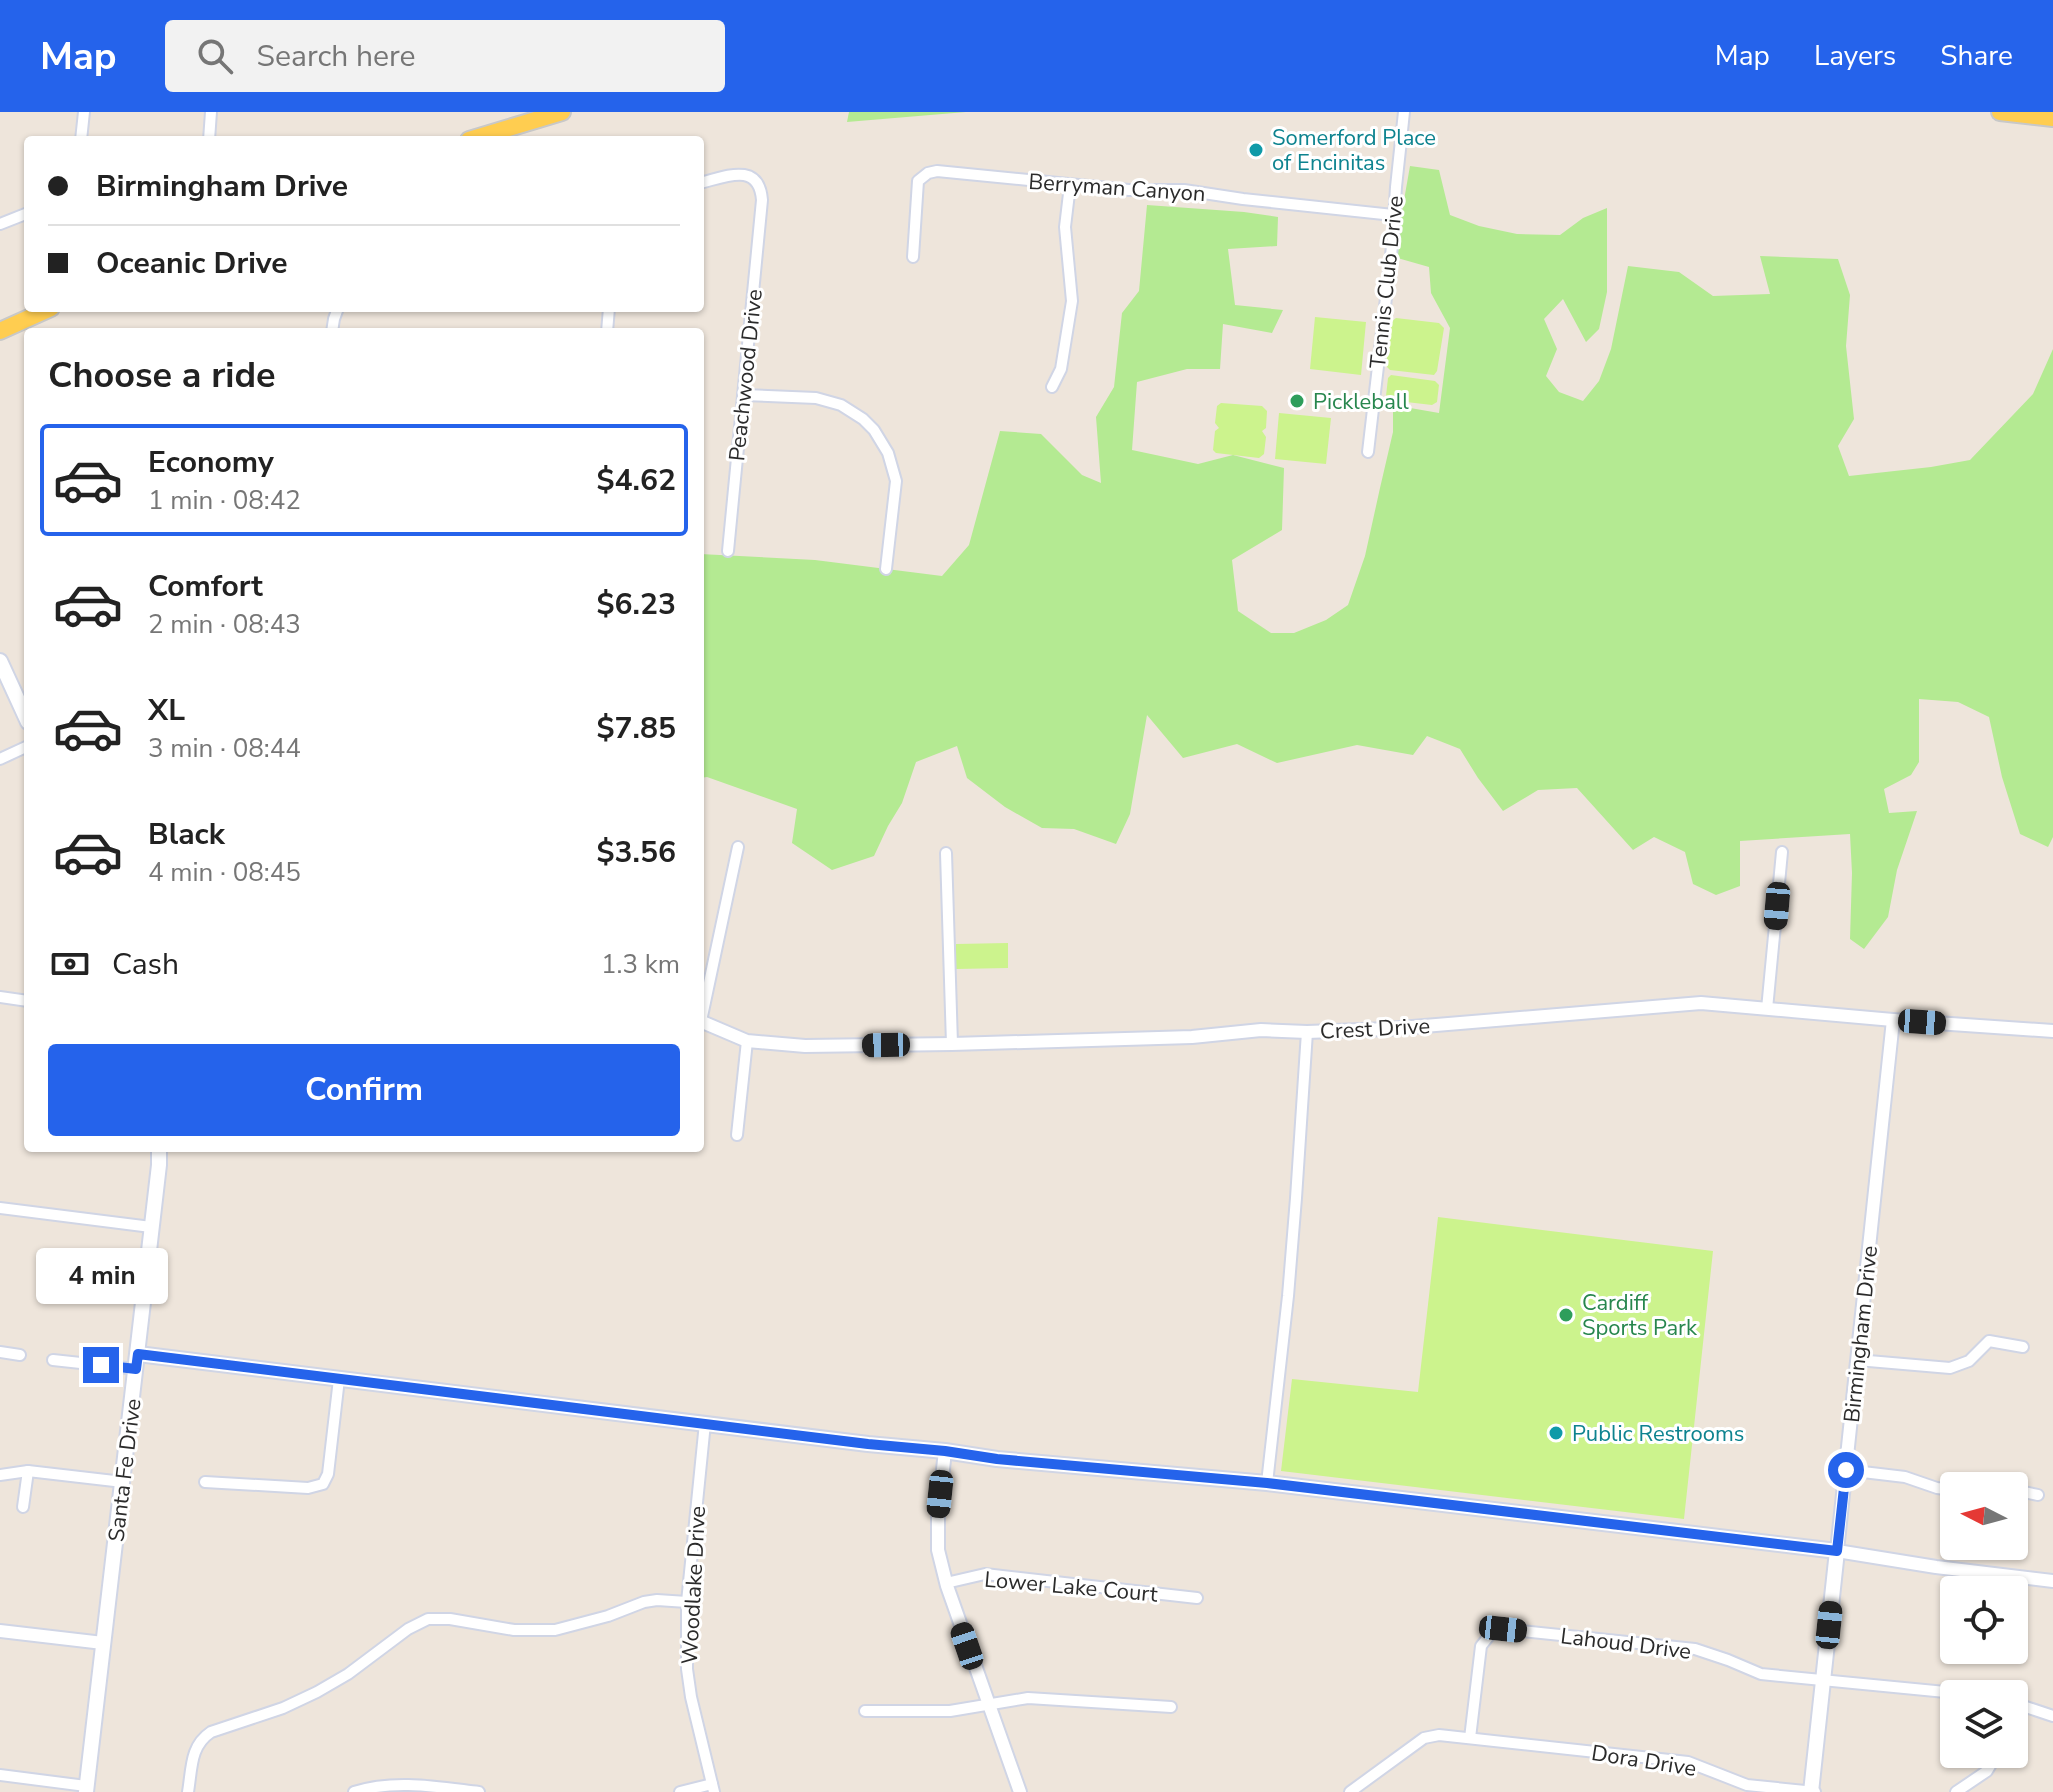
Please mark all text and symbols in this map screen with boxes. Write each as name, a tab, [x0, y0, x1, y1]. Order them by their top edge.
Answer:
search box	[165, 20, 725, 92]
text: Map	[40, 31, 117, 82]
icon: search	[193, 34, 237, 78]
text: Search here	[257, 36, 416, 77]
text: Map	[1715, 37, 1770, 75]
text: Layers	[1814, 37, 1896, 75]
text: Share	[1940, 37, 2013, 75]
place label: Somerford Place of Encinitas	[1272, 123, 1436, 178]
marker: Somerford Place of Encinitas	[1247, 141, 1265, 159]
text: Birmingham Drive	[96, 166, 348, 207]
street label: Berryman Canyon	[1027, 167, 1206, 209]
street label: Tennis Club Drive	[1363, 194, 1411, 370]
text: Oceanic Drive	[96, 243, 288, 284]
street label: Peachwood Drive	[722, 288, 770, 463]
text: Choose a ride	[48, 351, 276, 400]
place label: Pickleball	[1313, 387, 1409, 417]
marker: Pickleball	[1288, 392, 1306, 410]
text: Economy	[148, 442, 274, 483]
icon: car	[52, 444, 124, 516]
text: $4.62	[597, 460, 676, 501]
text: 1 min · 08:42	[148, 483, 301, 518]
text: Comfort	[148, 566, 263, 607]
icon: car	[52, 568, 124, 640]
text: $6.23	[597, 584, 676, 625]
text: 2 min · 08:43	[148, 607, 301, 642]
text: XL	[148, 690, 185, 731]
icon: car	[52, 692, 124, 764]
text: $7.85	[597, 708, 676, 749]
text: 3 min · 08:44	[148, 731, 301, 766]
text: Black	[148, 814, 225, 855]
icon: car	[52, 816, 124, 888]
text: $3.56	[597, 832, 676, 873]
text: 4 min · 08:45	[148, 855, 301, 890]
car	[1763, 881, 1791, 931]
icon: cash	[48, 942, 92, 986]
text: Cash	[112, 944, 179, 985]
text: 1.3 km	[601, 947, 680, 982]
car	[1897, 1008, 1947, 1036]
street label: Crest Drive	[1319, 1011, 1431, 1047]
car	[862, 1033, 910, 1057]
button: Confirm	[48, 1044, 680, 1136]
street label: Birmingham Drive	[1837, 1244, 1885, 1424]
callout: 4 min	[35, 1249, 167, 1305]
text: 4 min	[68, 1258, 136, 1293]
place label: Cardiff Sports Park	[1582, 1288, 1698, 1343]
marker: Cardiff Sports Park	[1557, 1306, 1575, 1324]
route end	[83, 1347, 119, 1383]
street label: Santa Fe Drive	[101, 1397, 149, 1543]
place label: Public Restrooms	[1572, 1419, 1744, 1449]
marker: Public Restrooms	[1547, 1424, 1565, 1442]
route start	[1828, 1452, 1864, 1488]
car	[926, 1469, 954, 1519]
north arrow	[1940, 1472, 2028, 1560]
map controls	[1940, 1472, 2028, 1768]
street label: Woodlake Drive	[675, 1505, 713, 1665]
street label: Lower Lake Court	[983, 1564, 1159, 1610]
button: locate	[1940, 1576, 2028, 1664]
car	[1815, 1600, 1843, 1650]
car	[1478, 1615, 1528, 1643]
car	[948, 1619, 986, 1673]
street label: Lahoud Drive	[1559, 1621, 1693, 1667]
button: layers	[1940, 1680, 2028, 1768]
street label: Dora Drive	[1589, 1738, 1698, 1784]

